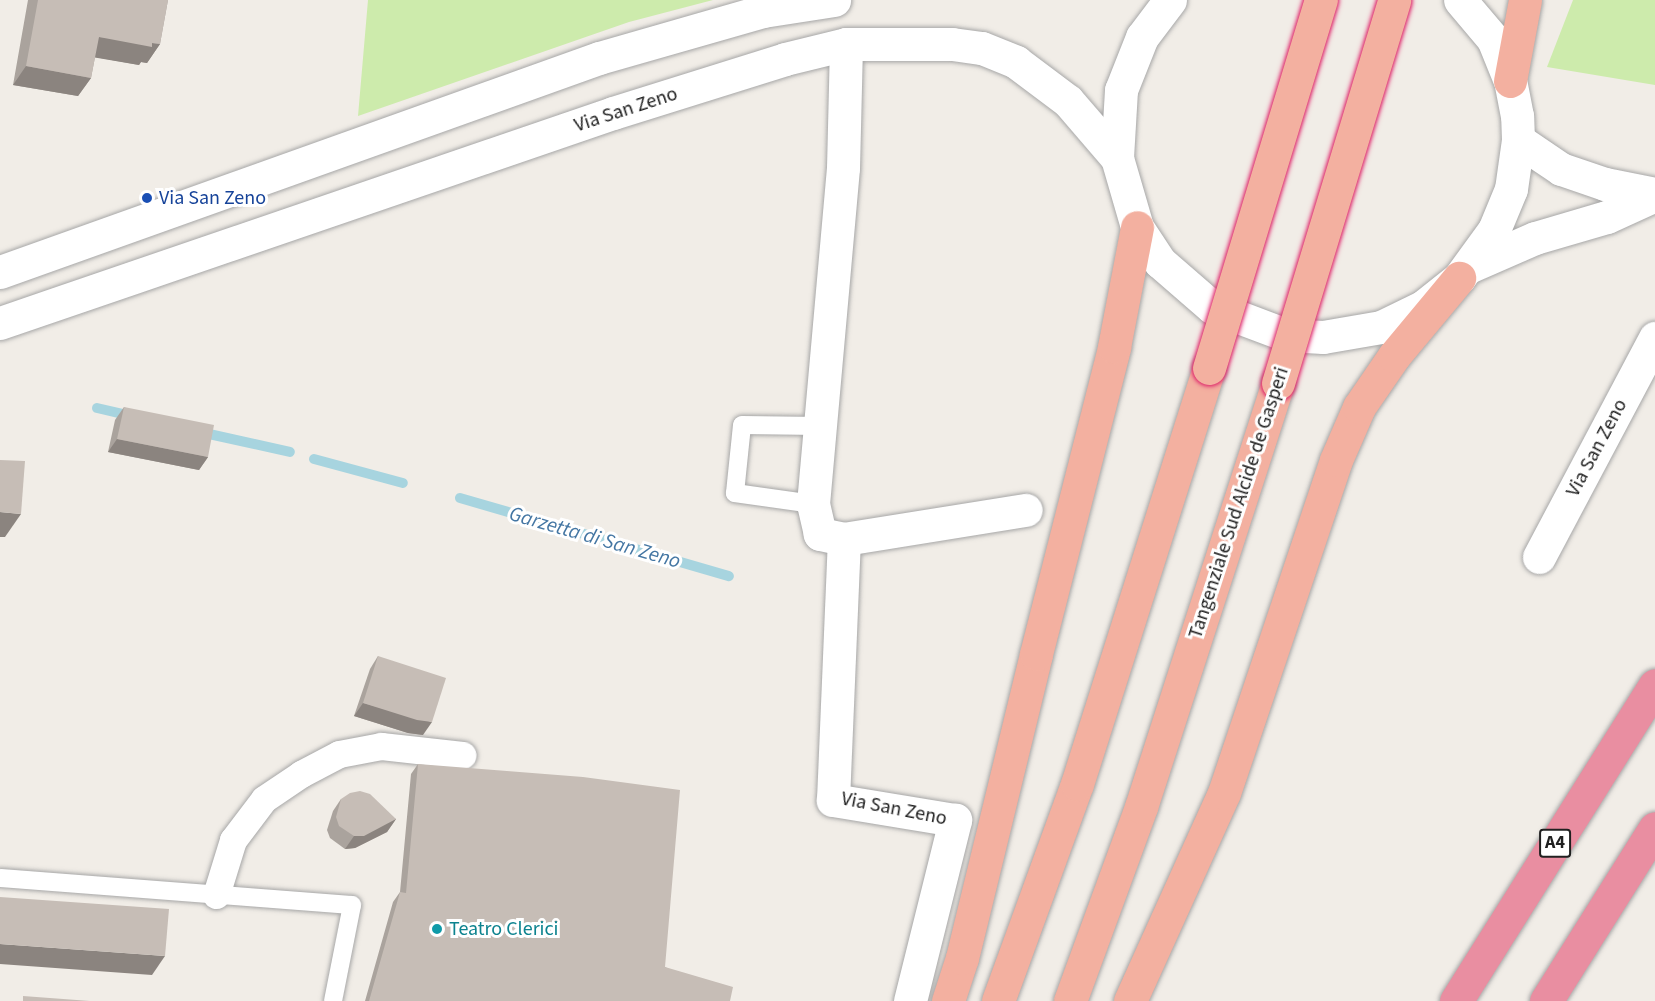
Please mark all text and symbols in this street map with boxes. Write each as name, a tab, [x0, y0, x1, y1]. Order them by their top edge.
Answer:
street label: Via San Zeno	[571, 82, 681, 138]
place label: Via San Zeno	[159, 186, 266, 210]
marker: Via San Zeno	[140, 191, 154, 205]
street label: Tangenziale Sud Alcide de Gasperi	[1184, 364, 1294, 642]
street label: Via San Zeno	[1561, 395, 1633, 501]
water label: Garzetta di San Zeno	[506, 500, 684, 574]
street label: Via San Zeno	[839, 787, 949, 831]
road number: A4	[1538, 828, 1572, 858]
place label: Teatro Clerici	[449, 917, 559, 941]
marker: Teatro Clerici	[430, 922, 444, 936]

